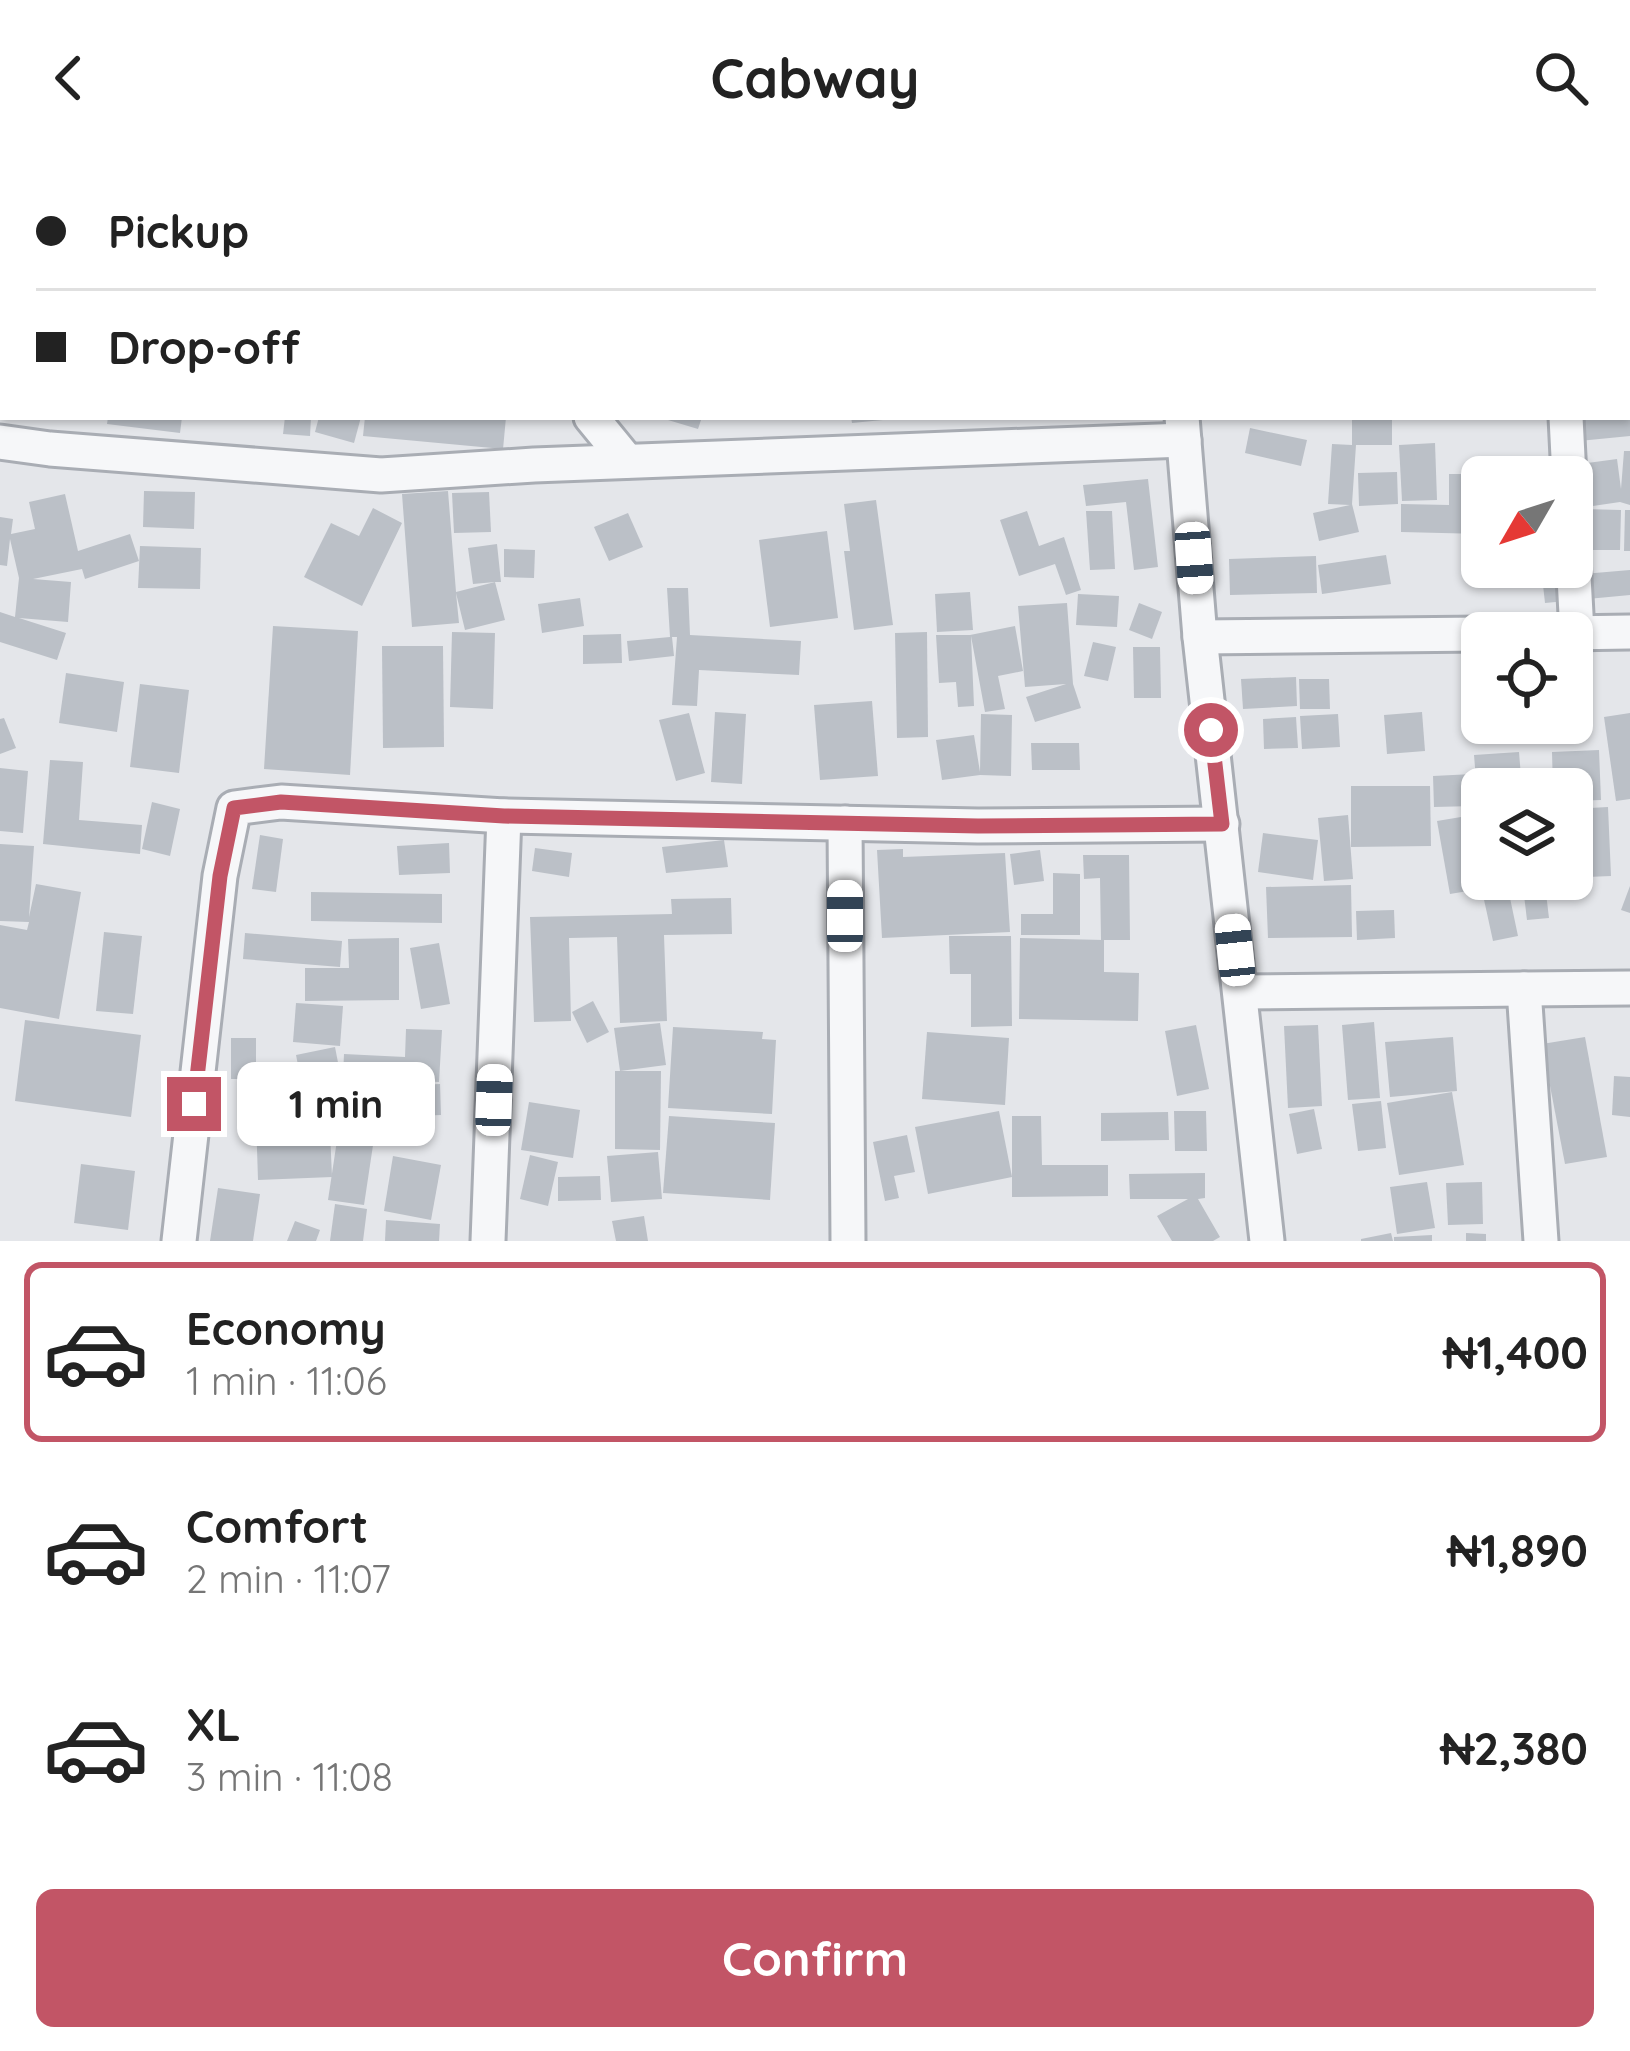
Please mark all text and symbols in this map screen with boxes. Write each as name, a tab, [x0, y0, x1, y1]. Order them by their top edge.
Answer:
text: Cabway	[711, 44, 919, 112]
icon: back	[36, 45, 102, 111]
icon: search	[1528, 45, 1594, 111]
text: Pickup	[108, 203, 249, 259]
text: Drop-off	[108, 319, 300, 375]
north arrow	[1461, 456, 1593, 588]
map controls	[1461, 456, 1593, 900]
car	[1174, 521, 1214, 595]
button: locate	[1461, 612, 1593, 744]
route start	[1184, 703, 1238, 757]
button: layers	[1461, 768, 1593, 900]
car	[827, 880, 863, 952]
car	[1213, 912, 1257, 988]
callout: 1 min	[236, 1062, 434, 1146]
car	[475, 1063, 513, 1137]
route end	[167, 1077, 221, 1131]
text: 1 min	[289, 1079, 383, 1128]
icon: car	[42, 1298, 150, 1406]
text: Economy	[186, 1300, 386, 1356]
text: ₦1,400	[1443, 1324, 1588, 1380]
text: 1 min · 11:06	[186, 1356, 387, 1405]
icon: car	[42, 1496, 150, 1604]
text: Comfort	[186, 1498, 368, 1554]
text: ₦1,890	[1447, 1522, 1588, 1578]
text: 2 min · 11:07	[186, 1554, 391, 1603]
icon: car	[42, 1694, 150, 1802]
text: XL	[186, 1696, 241, 1752]
text: ₦2,380	[1440, 1720, 1588, 1776]
text: 3 min · 11:08	[186, 1752, 393, 1801]
button: Confirm	[36, 1889, 1594, 2027]

